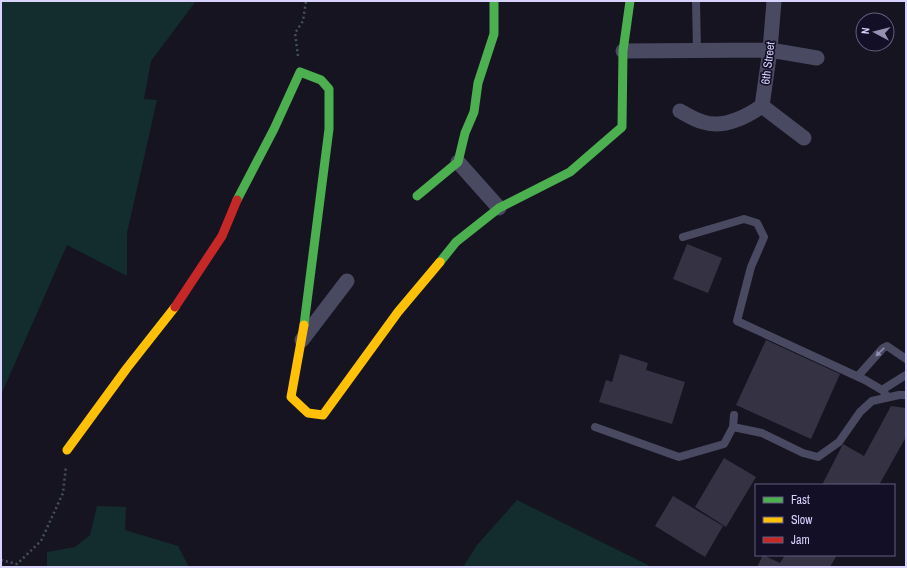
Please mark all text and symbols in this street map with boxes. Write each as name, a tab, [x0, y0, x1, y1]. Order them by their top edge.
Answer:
north arrow	[855, 12, 895, 52]
text: N	[858, 27, 872, 35]
street label: 6th Street	[757, 41, 779, 85]
one-way arrow	[875, 347, 884, 357]
legend	[755, 484, 895, 556]
text: Fast	[791, 492, 810, 508]
text: Slow	[791, 512, 813, 528]
text: Jam	[791, 532, 810, 548]

